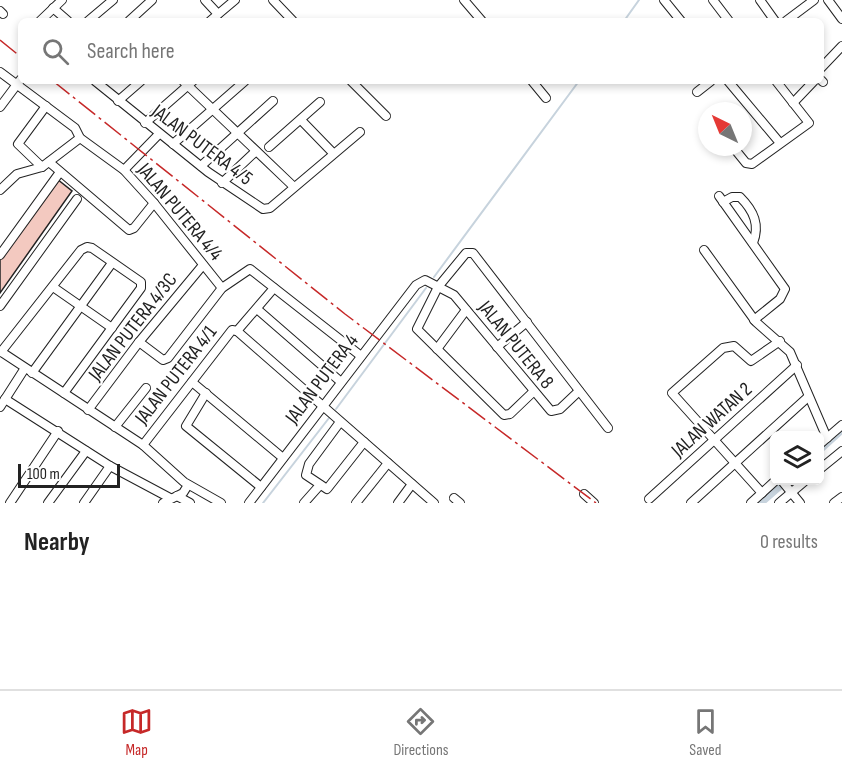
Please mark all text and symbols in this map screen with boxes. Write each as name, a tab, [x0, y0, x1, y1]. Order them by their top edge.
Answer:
search box	[18, 18, 824, 84]
icon: search	[39, 35, 72, 68]
text: Search here	[87, 38, 174, 65]
street label: JALAN PUTERA 4/5	[146, 99, 257, 191]
north arrow	[698, 102, 752, 156]
street label: JALAN PUTERA 4/4	[132, 158, 228, 266]
street label: JALAN PUTERA 4/3C	[83, 268, 182, 386]
street label: JALAN PUTERA 8	[473, 295, 559, 394]
street label: JALAN PUTERA 4/1	[129, 321, 222, 430]
street label: JALAN PUTERA 4	[280, 329, 364, 429]
street label: JALAN WATAN 2	[666, 378, 757, 463]
map controls	[770, 431, 824, 485]
button: layers	[770, 431, 824, 485]
scale bar	[18, 461, 120, 489]
text: 100 m	[27, 465, 60, 484]
text: Nearby	[24, 527, 90, 558]
text: 0 results	[760, 530, 818, 554]
tab: Map	[120, 705, 153, 760]
tab: Directions	[393, 705, 449, 760]
tab: Saved	[689, 705, 722, 760]

